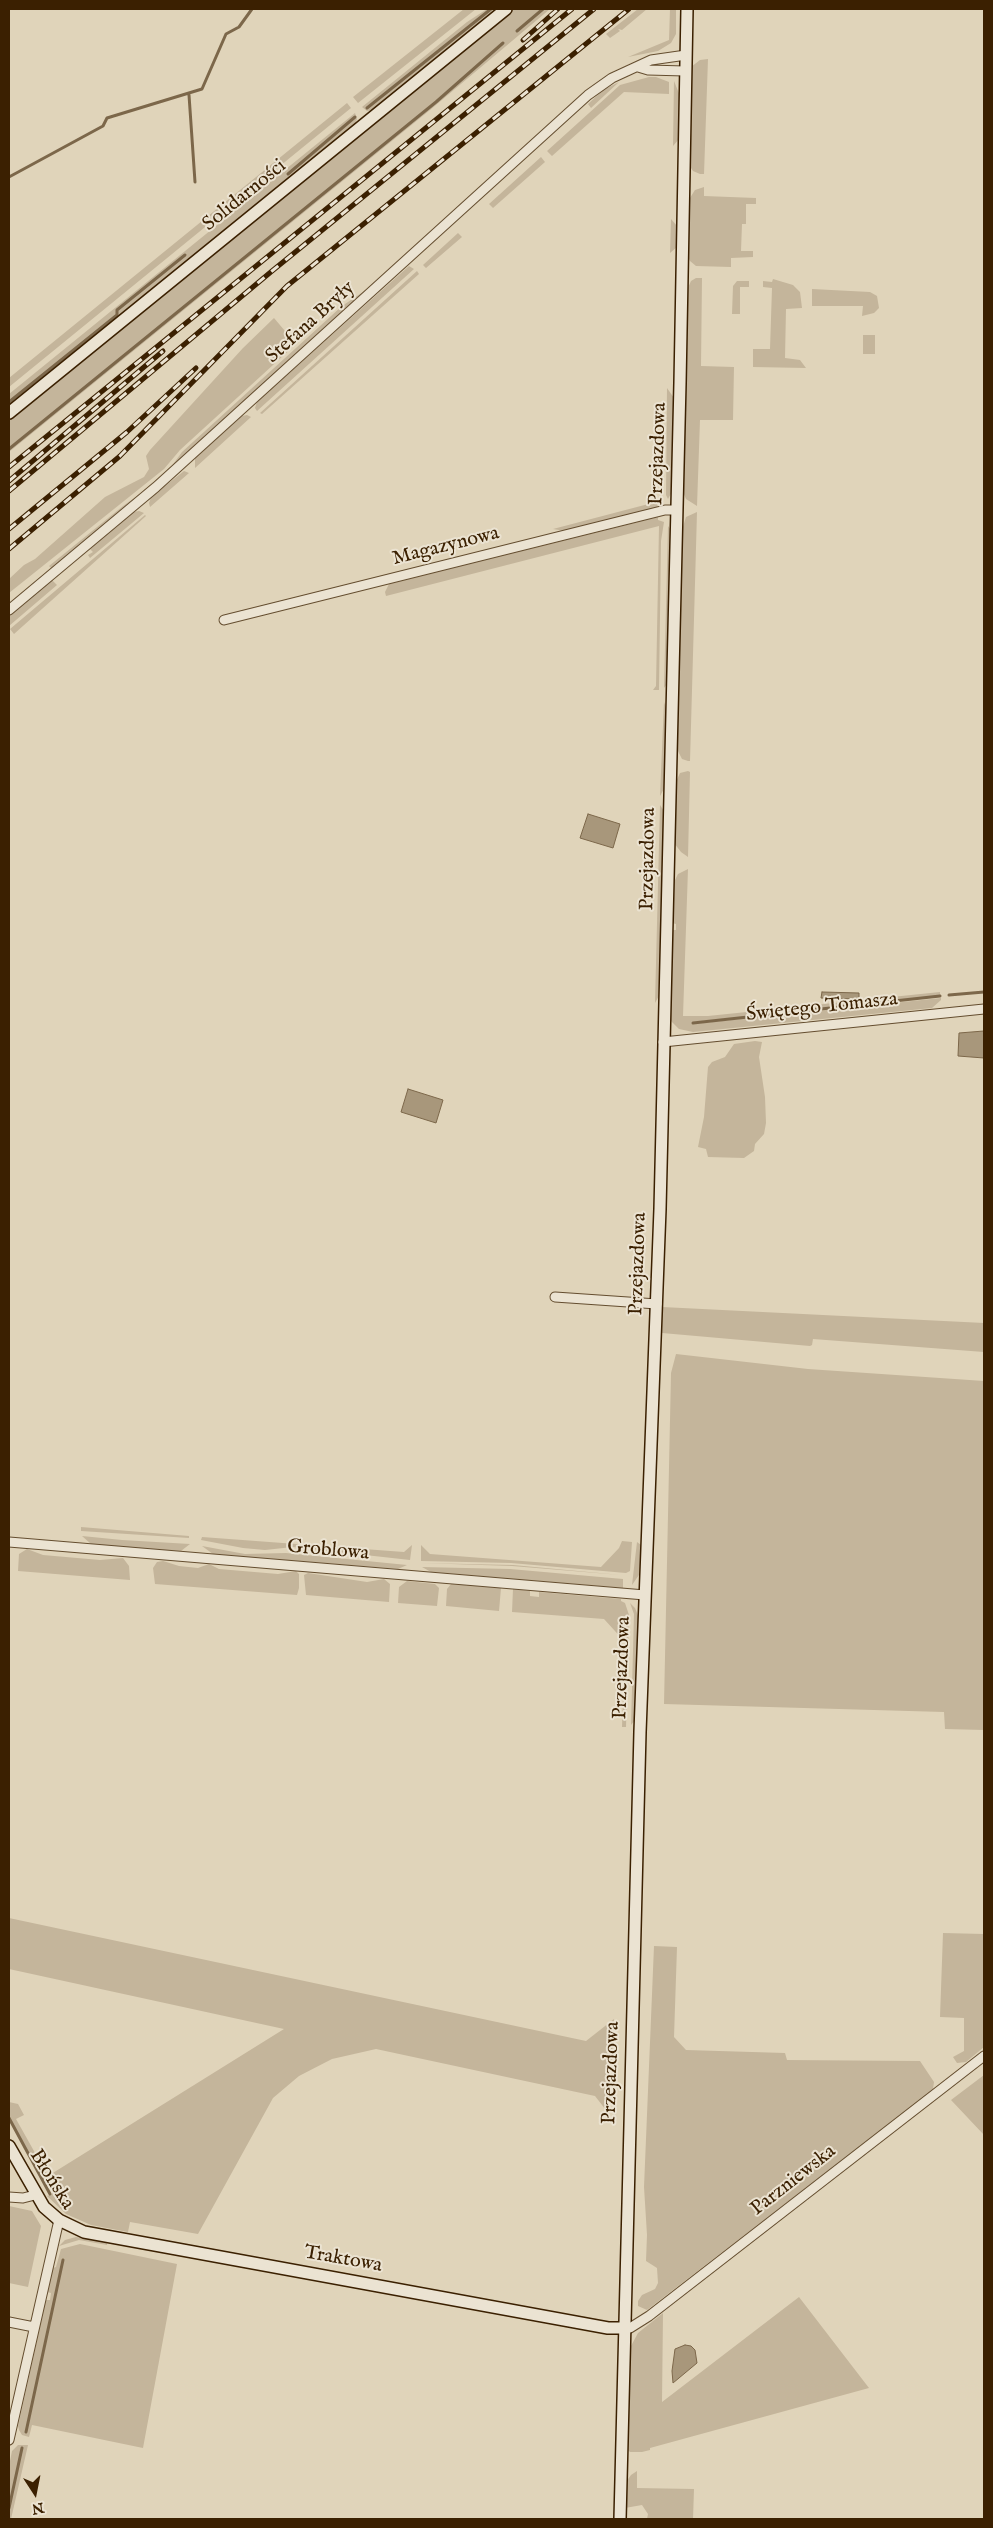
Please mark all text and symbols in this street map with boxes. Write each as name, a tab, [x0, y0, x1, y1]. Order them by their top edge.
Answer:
street label: Solidarności	[198, 155, 292, 237]
street label: Stefana Bryły	[262, 277, 360, 369]
street label: Przejazdowa	[645, 402, 673, 506]
street label: Magazynowa	[390, 522, 502, 572]
street label: Przejazdowa	[636, 807, 662, 911]
street label: Świętego Tomasza	[745, 988, 899, 1028]
street label: Przejazdowa	[625, 1212, 653, 1316]
street label: Groblowa	[286, 1535, 370, 1567]
street label: Przejazdowa	[609, 1616, 637, 1720]
street label: Przejazdowa	[598, 2021, 626, 2125]
street label: Parzniewska	[747, 2140, 841, 2222]
street label: Błońska	[23, 2146, 79, 2214]
street label: Traktowa	[302, 2241, 384, 2279]
north arrow	[10, 2468, 60, 2518]
text: N	[30, 2498, 46, 2518]

